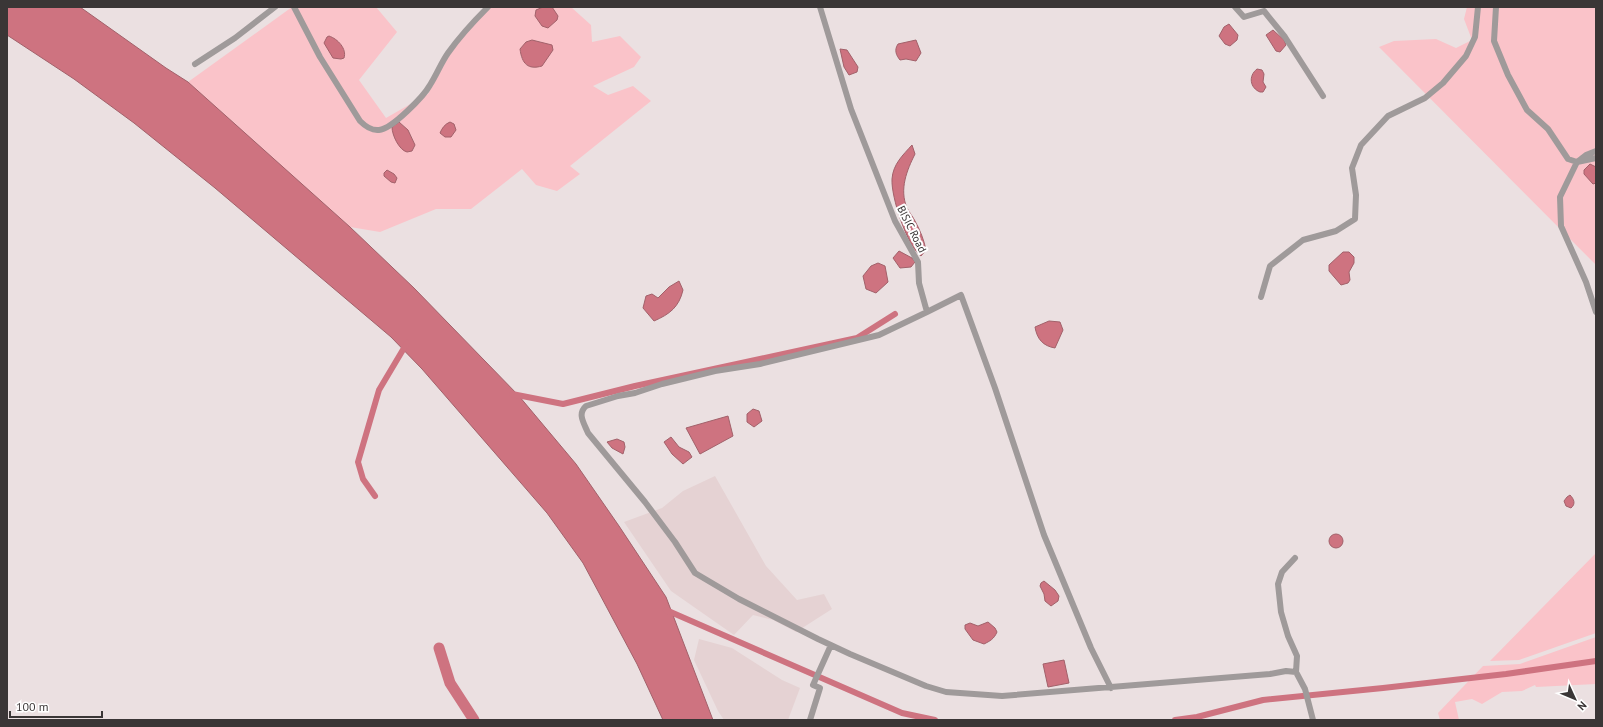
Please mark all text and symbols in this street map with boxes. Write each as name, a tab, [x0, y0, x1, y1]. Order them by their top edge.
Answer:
street label: BISIC Road	[894, 203, 930, 255]
north arrow	[1555, 679, 1595, 719]
scale bar	[10, 693, 102, 719]
text: N	[1575, 698, 1590, 713]
text: 100 m	[16, 699, 49, 714]

